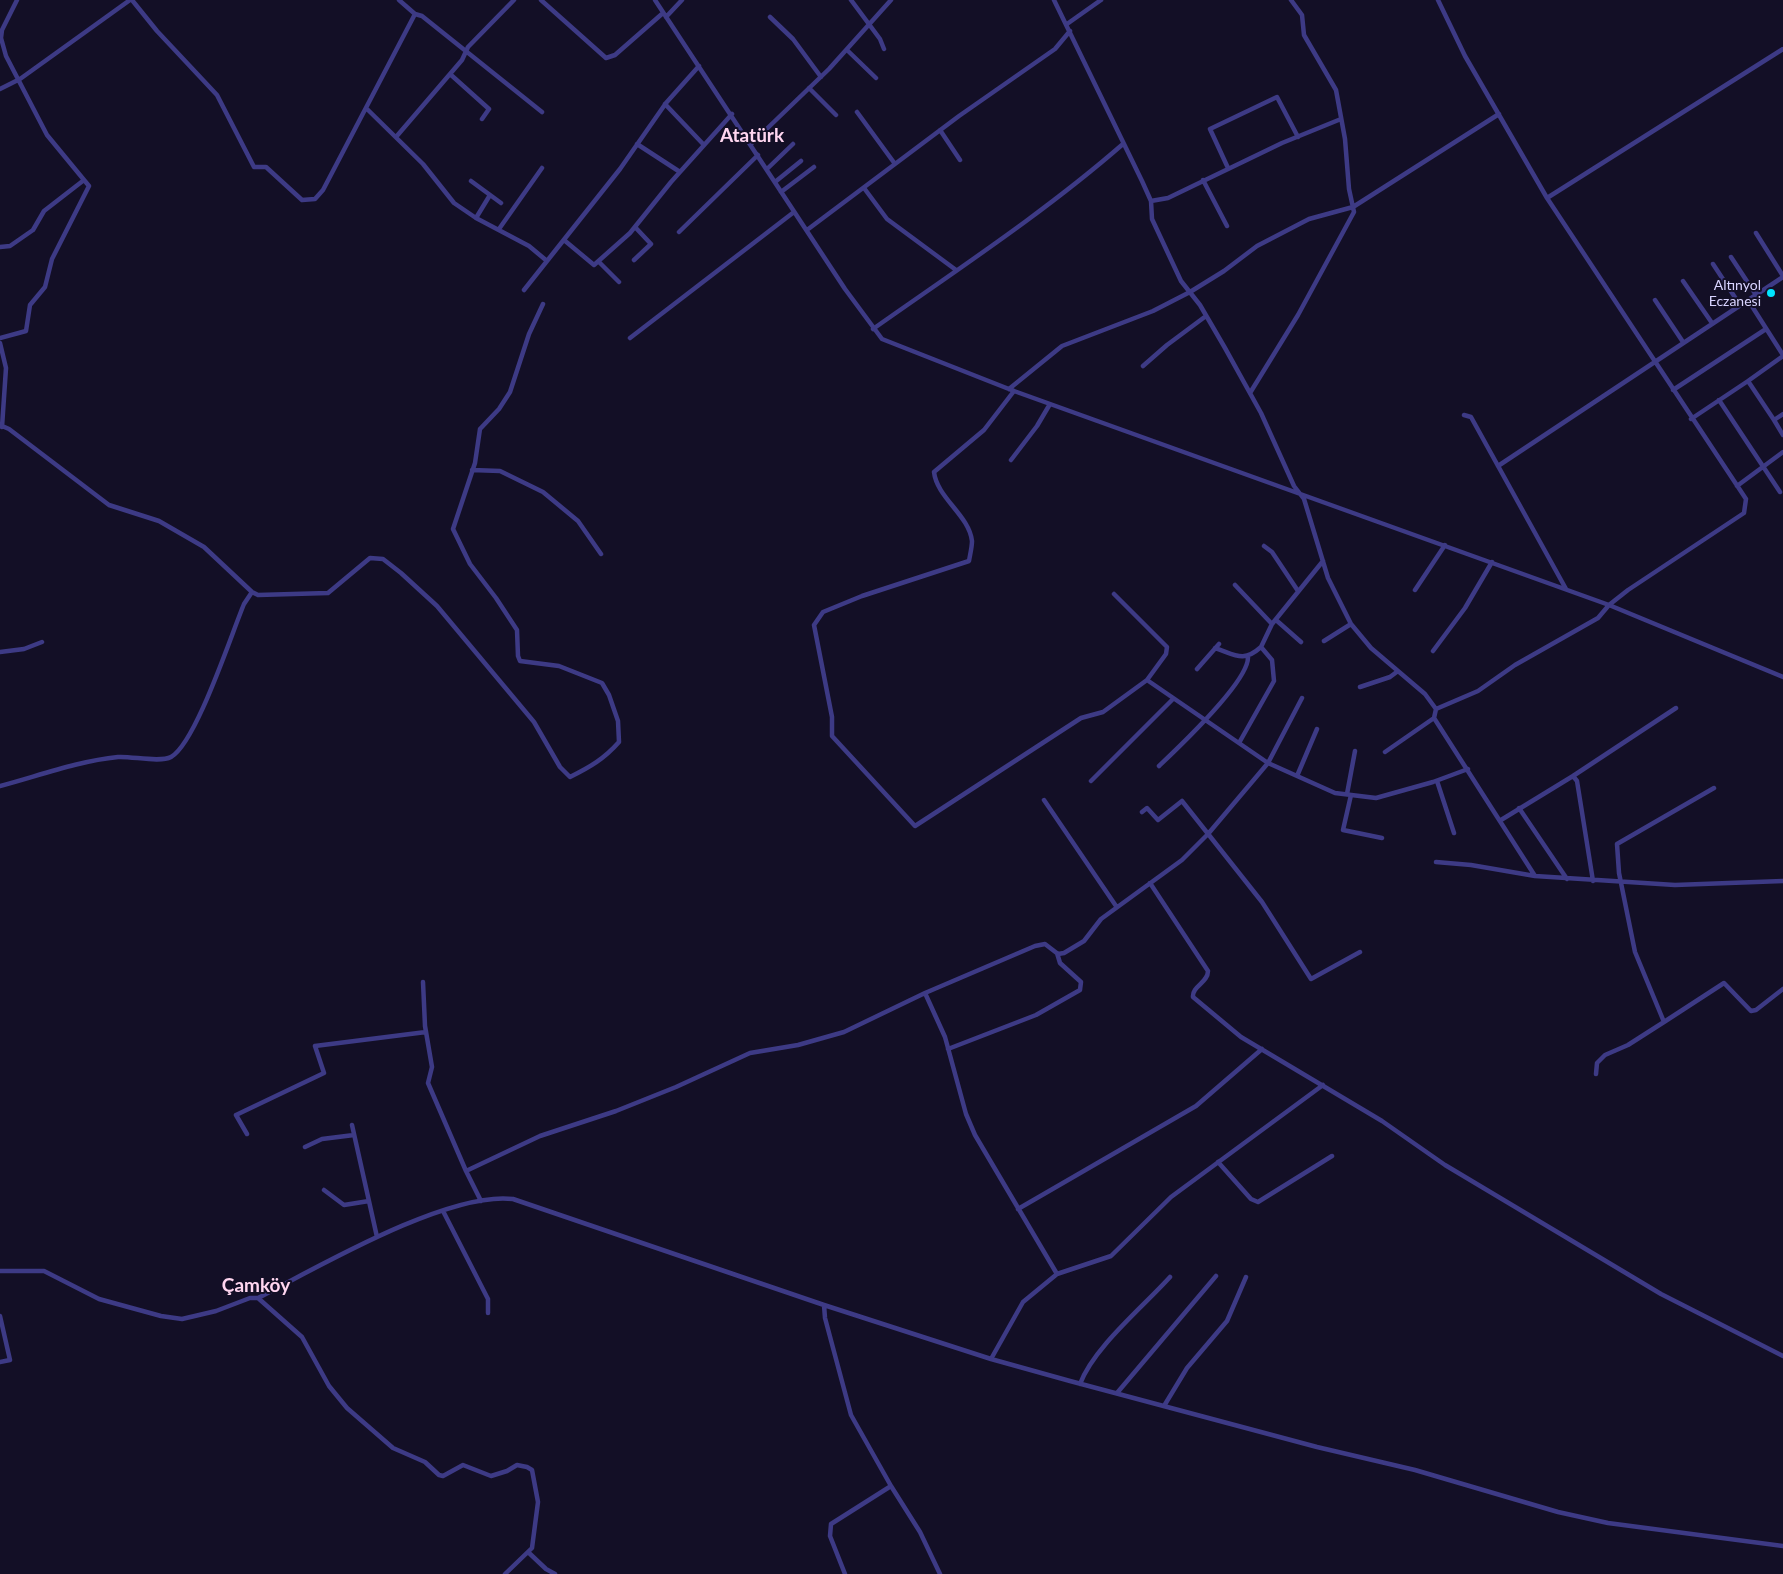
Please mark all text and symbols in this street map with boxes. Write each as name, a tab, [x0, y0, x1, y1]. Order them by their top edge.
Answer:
district label: Atatürk	[720, 125, 784, 147]
place label: Altınyol Eczanesi	[1709, 277, 1761, 310]
marker: Altınyol Eczanesi	[1765, 287, 1777, 299]
district label: Çamköy	[222, 1275, 290, 1297]

